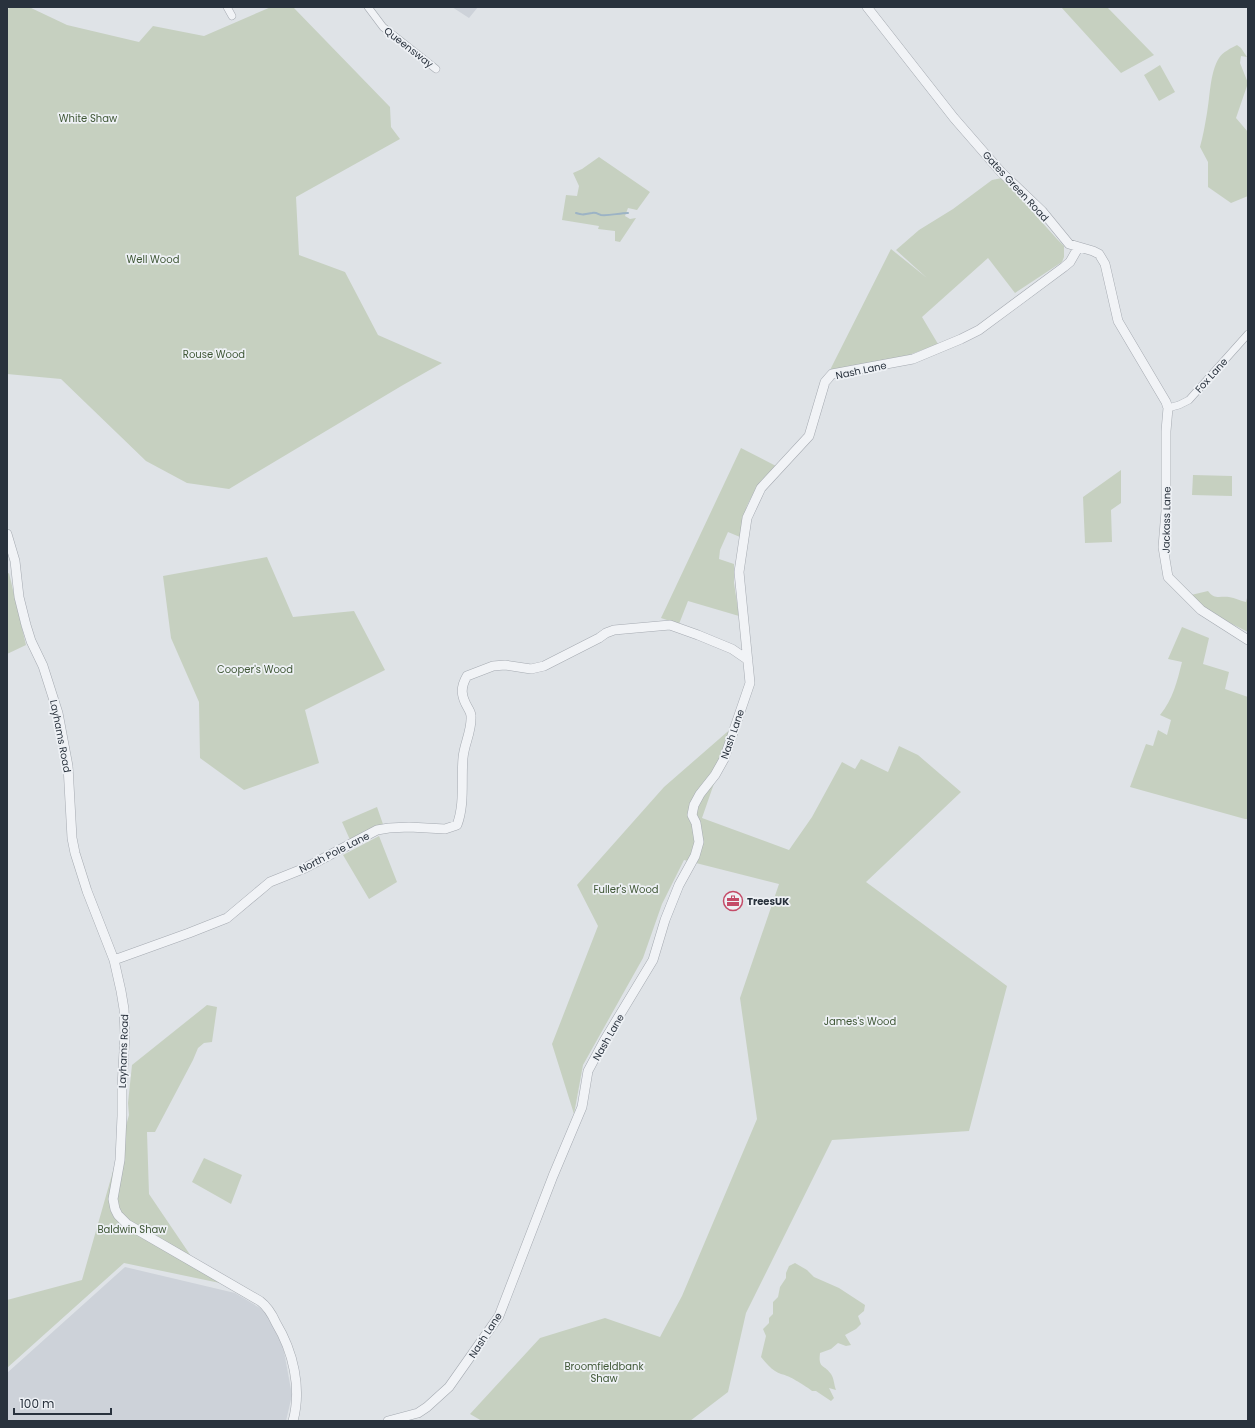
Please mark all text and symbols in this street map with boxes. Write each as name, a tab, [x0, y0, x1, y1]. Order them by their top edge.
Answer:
street label: Queensway	[381, 23, 437, 72]
park label: White Shaw	[59, 111, 118, 126]
street label: Gates Green Road	[979, 148, 1052, 225]
park label: Well Wood	[127, 252, 179, 267]
park label: Rouse Wood	[183, 347, 245, 362]
street label: Fox Lane	[1192, 354, 1231, 396]
street label: Nash Lane	[834, 358, 888, 383]
street label: Jackass Lane	[1158, 486, 1175, 554]
park label: Cooper's Wood	[217, 662, 293, 677]
street label: Layhams Road	[46, 698, 75, 774]
street label: Nash Lane	[717, 707, 748, 761]
street label: North Pole Lane	[296, 828, 372, 877]
park label: Fuller's Wood	[593, 882, 659, 897]
office icon: TreesUK	[722, 890, 744, 912]
place label: TreesUK	[747, 894, 789, 909]
street label: Nash Lane	[589, 1011, 628, 1063]
street label: Layhams Road	[115, 1014, 132, 1088]
park label: James's Wood	[824, 1014, 896, 1029]
park label: Baldwin Shaw	[97, 1222, 167, 1237]
street label: Nash Lane	[465, 1309, 506, 1361]
park label: Broomfieldbank Shaw	[564, 1359, 644, 1386]
scale bar	[14, 1390, 111, 1416]
text: 100 m	[20, 1395, 54, 1412]

